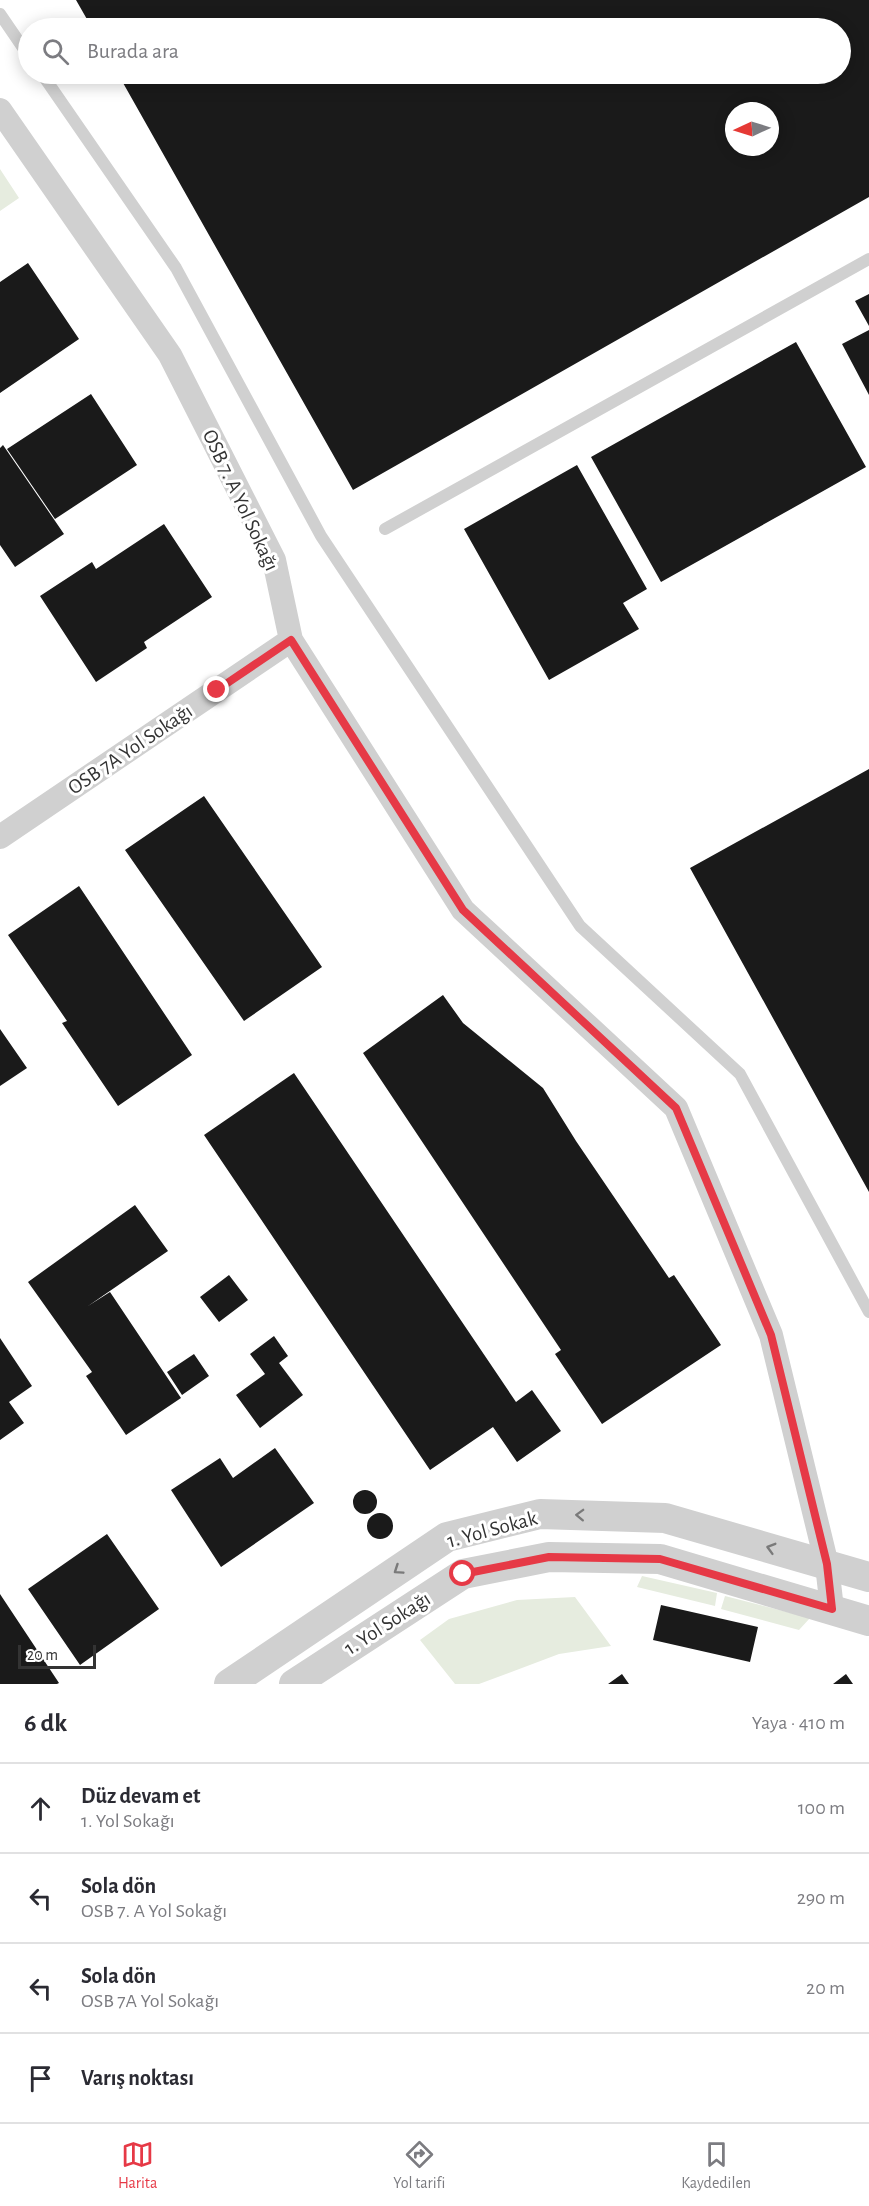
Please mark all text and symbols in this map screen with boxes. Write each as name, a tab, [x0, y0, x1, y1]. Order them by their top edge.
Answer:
search box	[18, 18, 851, 84]
icon: search	[39, 35, 72, 68]
text: Burada ara	[87, 40, 179, 62]
north arrow	[725, 102, 779, 156]
street label: OSB 7. A Yol Sokağı	[199, 426, 282, 574]
route end	[203, 676, 229, 702]
street label: OSB 7A Yol Sokağı	[64, 700, 196, 799]
street label: 1. Yol Sokak	[445, 1507, 540, 1552]
one-way arrow	[575, 1509, 584, 1521]
one-way arrow	[766, 1543, 776, 1555]
route start	[449, 1560, 475, 1586]
one-way arrow	[394, 1563, 405, 1574]
street label: 1. Yol Sokağı	[340, 1588, 434, 1659]
scale bar	[18, 1642, 96, 1670]
text: 20 m	[27, 1647, 58, 1663]
text: 6 dk	[24, 1710, 67, 1736]
text: Yaya · 410 m	[752, 1713, 845, 1733]
text: Düz devam et	[81, 1785, 200, 1807]
icon: ahead	[24, 1792, 57, 1825]
text: 100 m	[798, 1798, 845, 1818]
text: 1. Yol Sokağı	[81, 1811, 175, 1831]
text: Sola dön	[81, 1875, 156, 1897]
icon: left	[24, 1882, 57, 1915]
text: 290 m	[797, 1888, 845, 1908]
text: OSB 7. A Yol Sokağı	[81, 1901, 227, 1921]
text: Sola dön	[81, 1965, 156, 1987]
icon: left	[24, 1972, 57, 2005]
text: 20 m	[806, 1978, 845, 1998]
text: OSB 7A Yol Sokağı	[81, 1991, 219, 2011]
icon: arrive	[24, 2062, 57, 2095]
text: Varış noktası	[81, 2067, 194, 2089]
tab: Harita	[118, 2138, 157, 2193]
tab: Yol tarifi	[393, 2138, 445, 2193]
tab: Kaydedilen	[681, 2138, 751, 2193]

